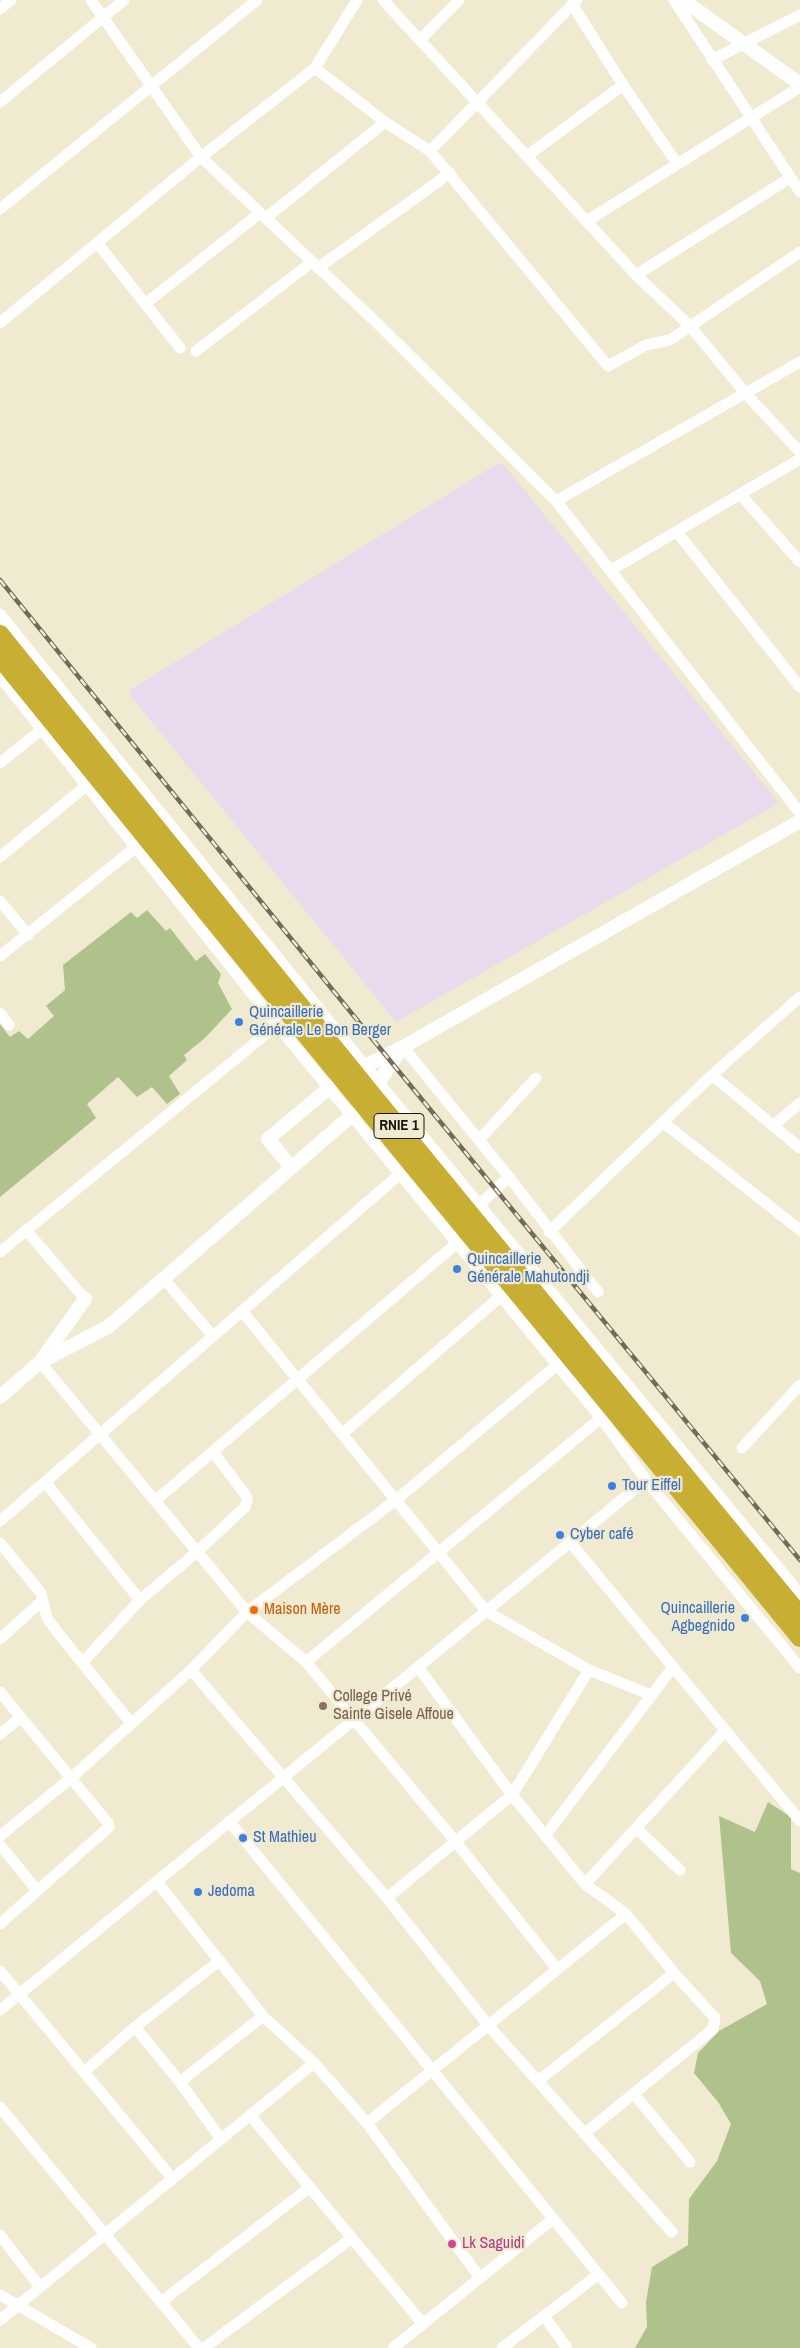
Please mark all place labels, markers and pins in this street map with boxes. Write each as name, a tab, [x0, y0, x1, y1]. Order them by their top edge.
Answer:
place label: Quincaillerie Générale Le Bon Berger	[249, 1003, 391, 1041]
marker: Quincaillerie Générale Le Bon Berger	[233, 1016, 245, 1028]
place label: Quincaillerie Générale Mahutondji	[467, 1250, 590, 1288]
marker: Quincaillerie Générale Mahutondji	[451, 1263, 463, 1275]
place label: Tour Eiffel	[622, 1476, 681, 1496]
marker: Tour Eiffel	[606, 1480, 618, 1492]
place label: Cyber café	[570, 1525, 633, 1545]
marker: Cyber café	[554, 1529, 566, 1541]
place label: Quincaillerie Agbegnido	[661, 1599, 735, 1637]
place label: Maison Mère	[264, 1600, 341, 1620]
marker: Maison Mère	[248, 1604, 260, 1616]
marker: Quincaillerie Agbegnido	[739, 1612, 751, 1624]
place label: College Privé Sainte Gisele Affoue	[333, 1687, 454, 1725]
marker: College Privé Sainte Gisele Affoue	[317, 1700, 329, 1712]
place label: St Mathieu	[253, 1828, 316, 1848]
marker: St Mathieu	[237, 1832, 249, 1844]
place label: Jedoma	[208, 1882, 255, 1902]
marker: Jedoma	[192, 1886, 204, 1898]
place label: Lk Saguidi	[462, 2234, 525, 2254]
marker: Lk Saguidi	[446, 2238, 458, 2250]

